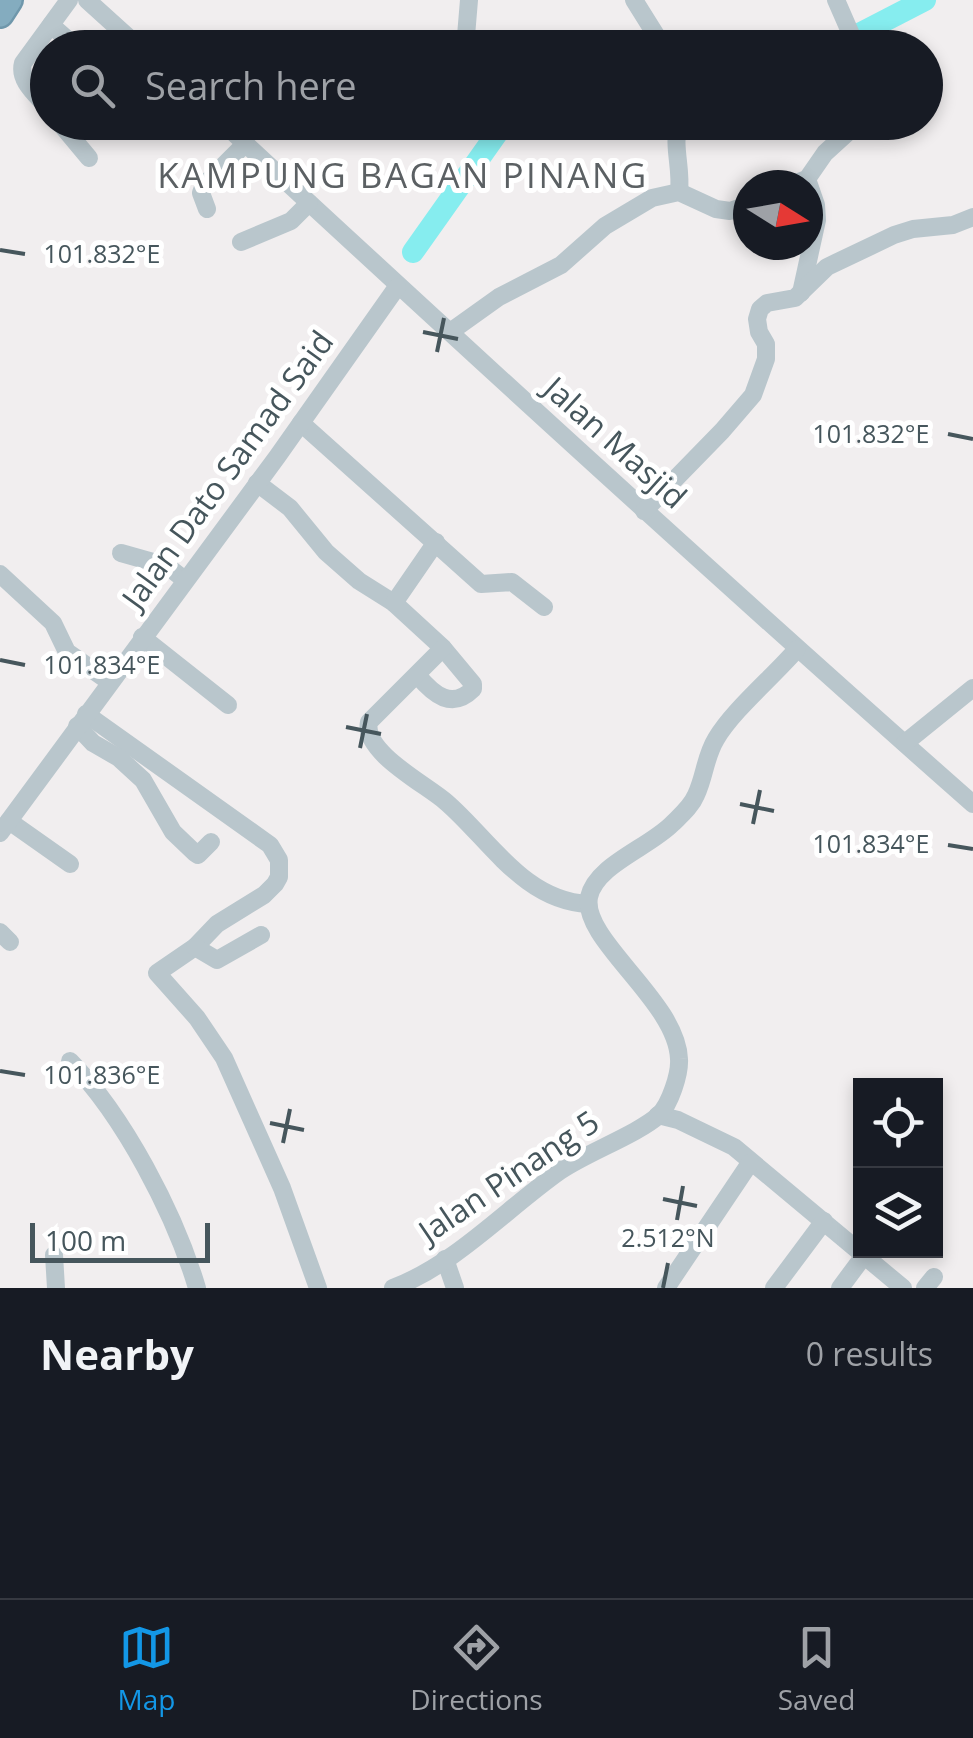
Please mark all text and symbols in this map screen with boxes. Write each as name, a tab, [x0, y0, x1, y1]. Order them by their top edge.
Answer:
search box	[30, 30, 943, 140]
icon: search	[65, 58, 120, 113]
text: Search here	[145, 59, 357, 111]
district label: KAMPUNG BAGAN PINANG	[157, 151, 649, 198]
north arrow	[733, 170, 823, 260]
text: 101.832°E	[44, 236, 160, 270]
street label: Jalan Dato Samad Said	[110, 321, 342, 619]
street label: Jalan Masjid	[533, 364, 696, 517]
text: 101.832°E	[813, 416, 929, 450]
text: 101.834°E	[44, 647, 160, 681]
text: 101.834°E	[813, 826, 929, 860]
text: 101.836°E	[44, 1057, 160, 1091]
map controls	[853, 1078, 943, 1258]
button: locate	[853, 1078, 943, 1168]
street label: Jalan Pinang 5	[407, 1100, 607, 1254]
button: layers	[853, 1168, 943, 1258]
scale bar	[30, 1218, 210, 1262]
text: 2.512°N	[621, 1220, 715, 1254]
text: 100 m	[45, 1221, 126, 1259]
text: Nearby	[40, 1325, 194, 1382]
text: 0 results	[806, 1332, 933, 1375]
tab: Map	[117, 1620, 175, 1718]
tab: Directions	[410, 1620, 543, 1718]
tab: Saved	[778, 1620, 855, 1718]

